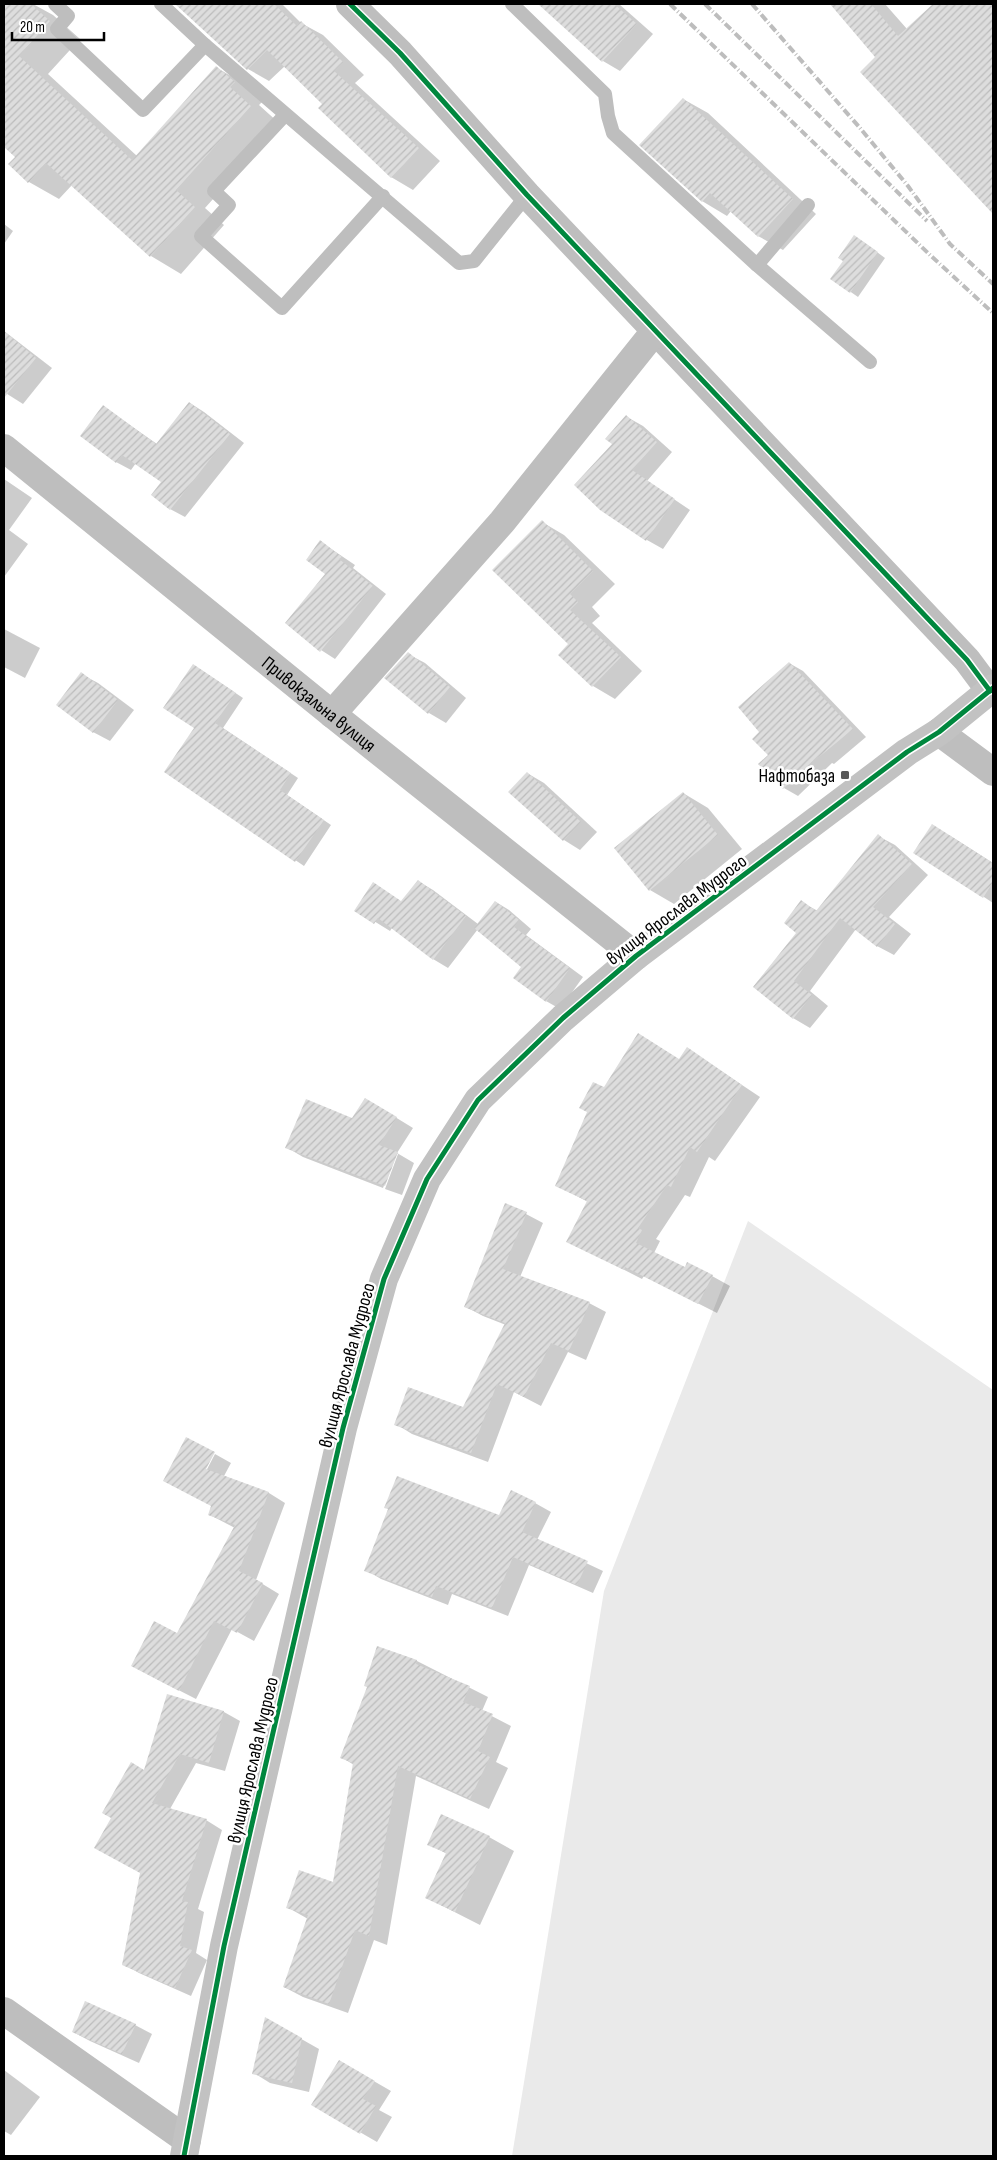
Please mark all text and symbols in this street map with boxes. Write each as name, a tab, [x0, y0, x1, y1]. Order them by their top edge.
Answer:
scale bar	[12, 10, 105, 42]
text: 20 m	[20, 18, 45, 37]
street label: Привокзальна вулиця	[257, 652, 380, 758]
place label: Нафтобаза	[758, 765, 835, 788]
marker: Нафтобаза	[839, 769, 851, 781]
street label: вулиця Ярослава Мудрого	[602, 850, 752, 970]
street label: вулиця Ярослава Мудрого	[314, 1280, 381, 1450]
street label: вулиця Ярослава Мудрого	[223, 1675, 284, 1846]

